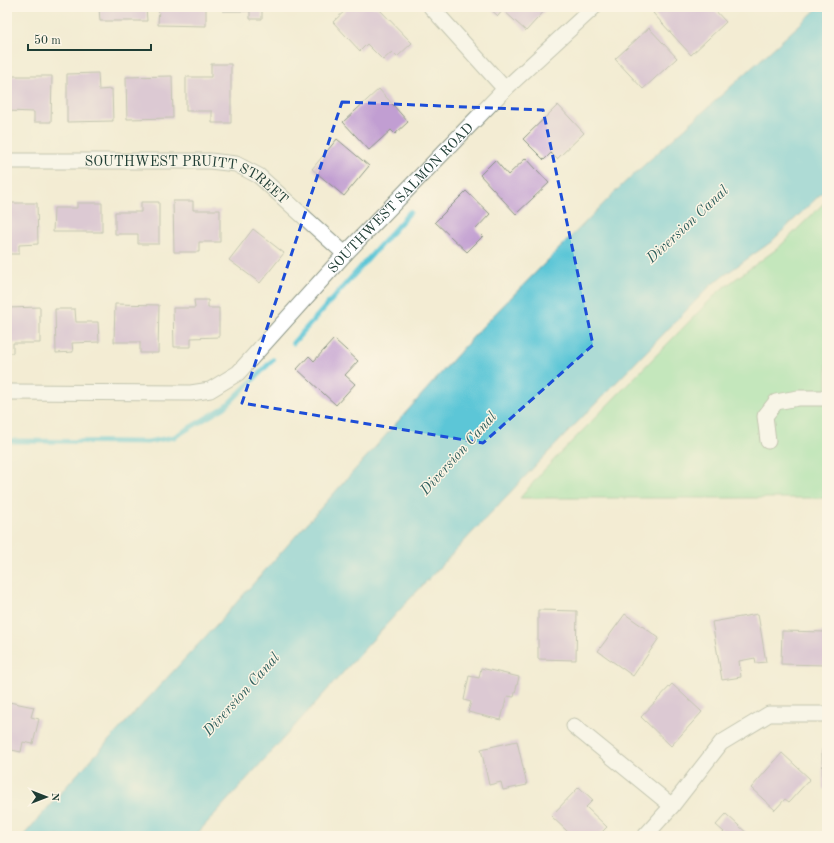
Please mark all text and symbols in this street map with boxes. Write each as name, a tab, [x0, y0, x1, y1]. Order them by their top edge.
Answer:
scale bar	[28, 26, 151, 52]
text: 50 m	[34, 34, 61, 47]
street label: SOUTHWEST SALMON ROAD	[326, 120, 476, 276]
street label: SOUTHWEST PRUITT STREET	[85, 155, 291, 207]
water label: Diversion Canal	[643, 183, 732, 267]
water label: Diversion Canal	[417, 409, 501, 499]
water label: Diversion Canal	[200, 650, 284, 740]
north arrow	[26, 777, 66, 817]
text: N	[49, 793, 60, 802]

